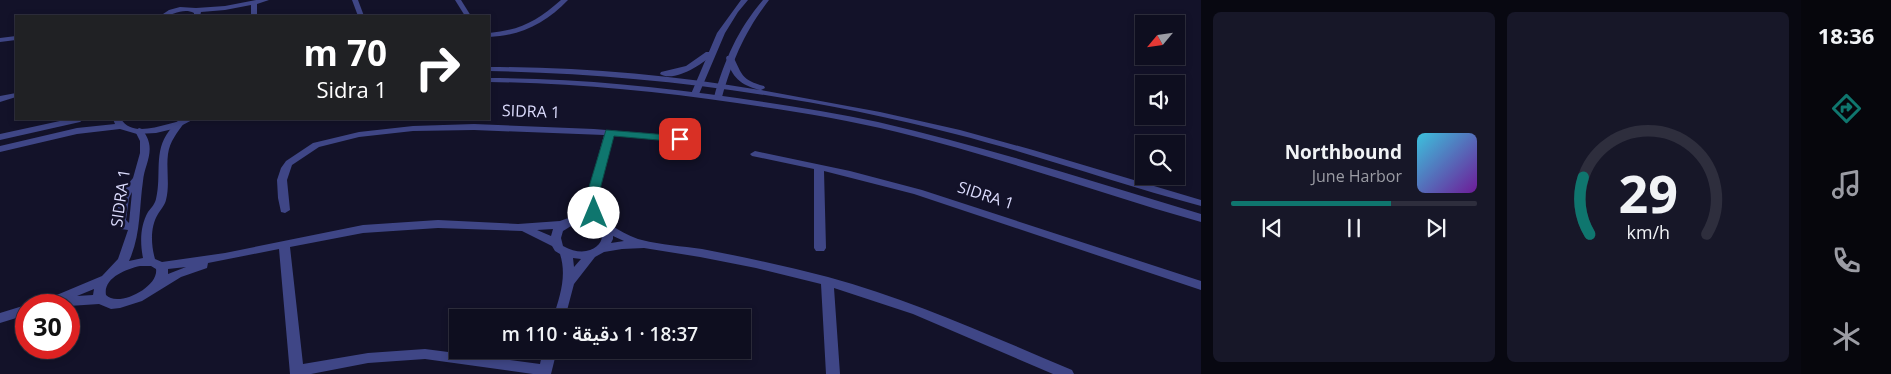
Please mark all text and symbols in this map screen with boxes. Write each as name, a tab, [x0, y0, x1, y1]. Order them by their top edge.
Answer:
north arrow	[1135, 15, 1185, 65]
map controls	[1135, 15, 1185, 185]
text: 18:36	[1818, 20, 1874, 50]
text: 70 m	[304, 29, 387, 76]
icon: right	[405, 35, 470, 100]
text: Sidra 1	[316, 74, 387, 104]
button: sound	[1135, 75, 1185, 125]
icon: directions	[1829, 91, 1864, 126]
street label: SIDRA 1	[502, 99, 560, 123]
pin	[659, 118, 701, 160]
icon: arrive	[666, 125, 694, 153]
button: search	[1135, 135, 1185, 185]
text: Northbound	[1285, 139, 1402, 165]
text: 29	[1618, 157, 1678, 228]
text: June Harbor	[1312, 165, 1402, 187]
icon: music	[1829, 167, 1864, 202]
street label: SIDRA 1	[105, 168, 135, 228]
street label: SIDRA 1	[955, 176, 1017, 214]
position arrow	[567, 186, 619, 238]
icon: previous	[1258, 214, 1286, 242]
icon: pause	[1340, 214, 1368, 242]
icon: next	[1422, 214, 1450, 242]
text: km/h	[1626, 220, 1670, 244]
icon: phone	[1829, 243, 1864, 278]
speed limit sign: 30	[15, 294, 80, 359]
icon: climate	[1829, 319, 1864, 354]
text: 18:37 · 1 دقيقة · 110 m	[502, 321, 698, 347]

